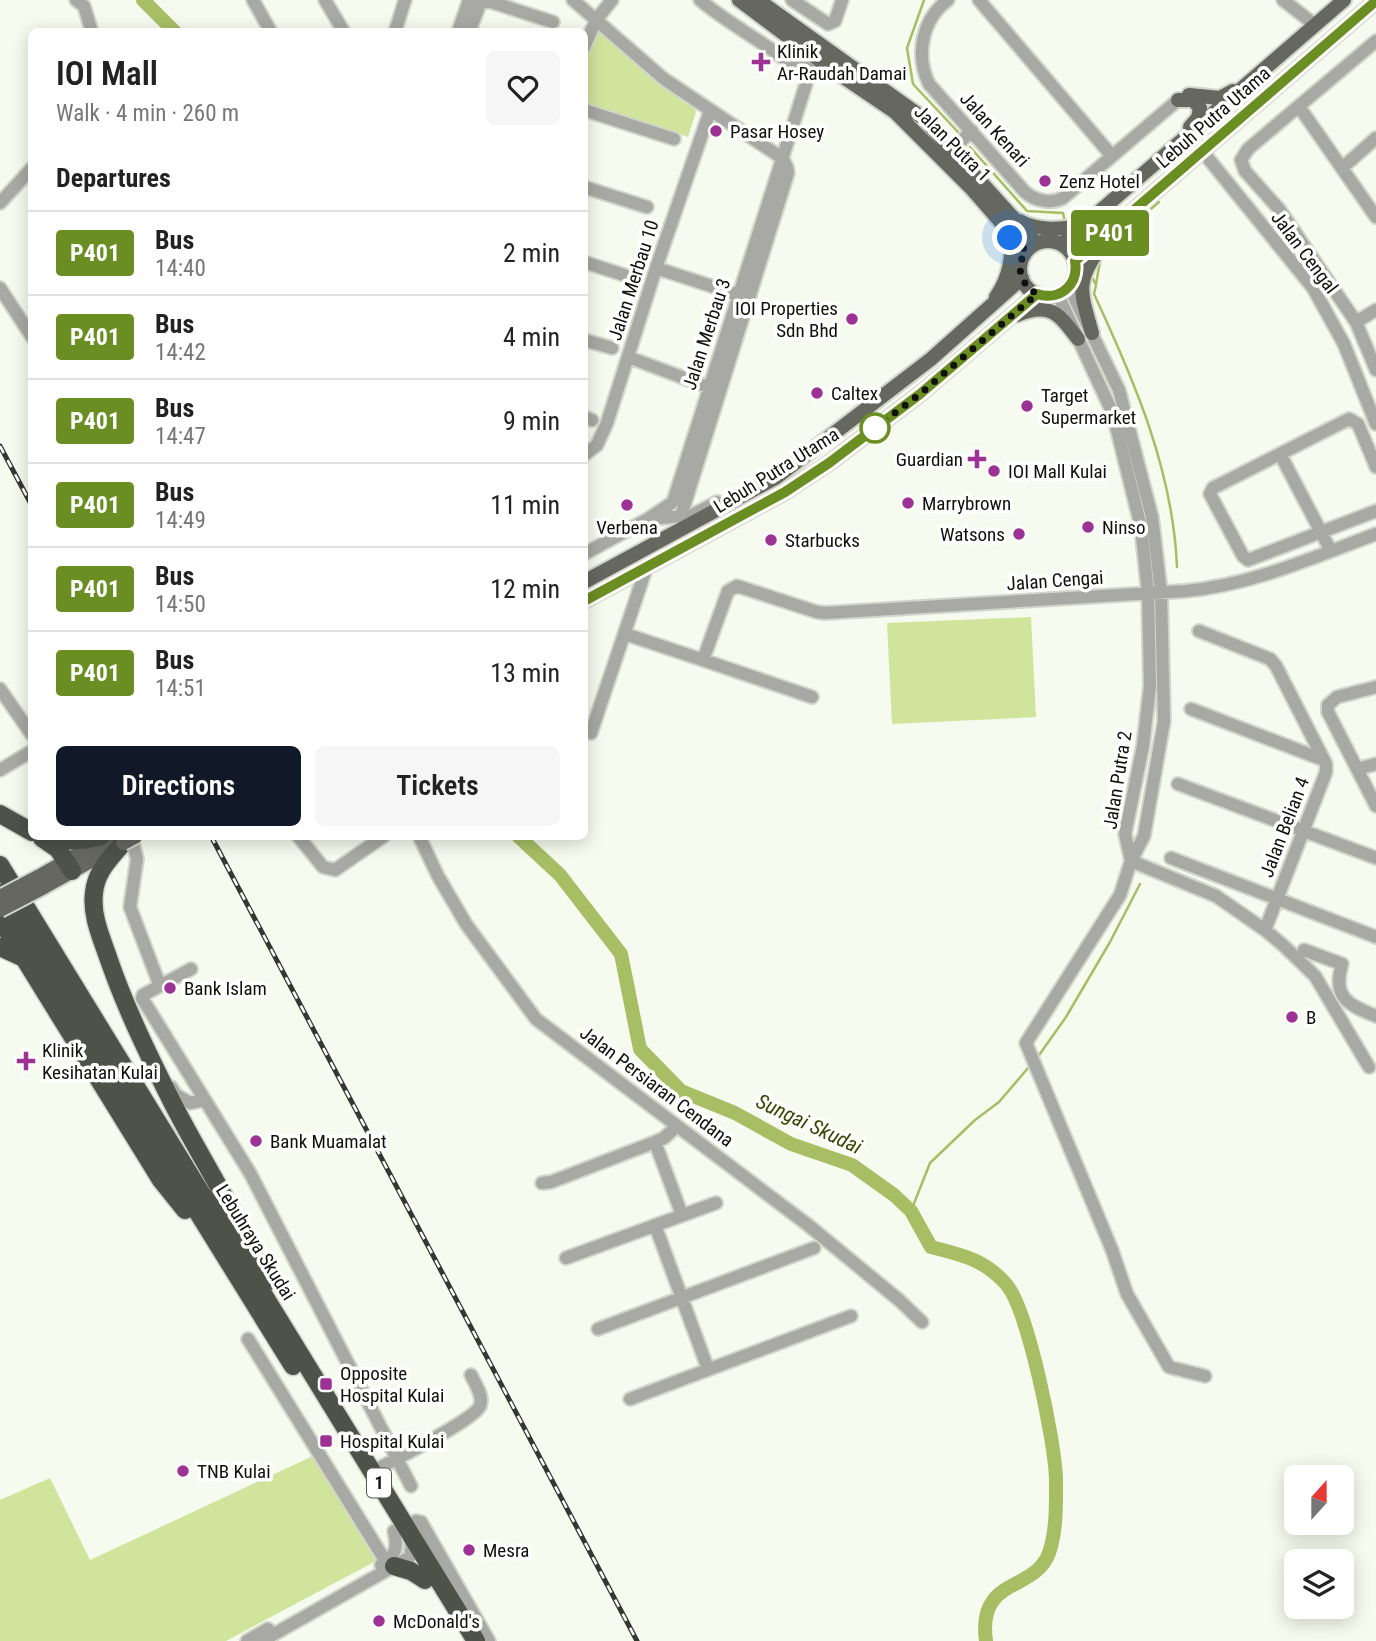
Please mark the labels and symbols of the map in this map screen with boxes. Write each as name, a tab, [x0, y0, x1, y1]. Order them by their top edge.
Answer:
place label: Klinik Ar-Raudah Damai	[777, 40, 907, 85]
marker: Klinik Ar-Raudah Damai	[751, 52, 771, 72]
street label: Lebuh Putra Utama	[1152, 62, 1275, 173]
street label: Jalan Kenari	[955, 87, 1034, 172]
street label: Jalan Putra 1	[910, 100, 996, 186]
place label: Pasar Hosey	[730, 120, 824, 143]
marker: Pasar Hosey	[708, 123, 724, 139]
place label: Zenz Hotel	[1059, 170, 1140, 193]
marker: Zenz Hotel	[1037, 173, 1053, 189]
street label: Jalan Cengal	[1266, 207, 1343, 298]
line badge: P401	[1061, 210, 1159, 256]
street label: Jalan Merbau 10	[603, 217, 664, 343]
your location	[992, 220, 1027, 255]
street label: Jalan Merbau 3	[678, 276, 735, 393]
place label: IOI Properties Sdn Bhd	[735, 297, 838, 342]
marker: IOI Properties Sdn Bhd	[844, 311, 860, 327]
place label: Caltex	[831, 382, 878, 405]
place label: Target Supermarket	[1041, 384, 1136, 429]
marker: Caltex	[809, 385, 825, 401]
marker: Target Supermarket	[1019, 398, 1035, 414]
unlabelled marker	[860, 413, 890, 443]
street label: Lebuh Putra Utama	[710, 423, 843, 518]
place label: Guardian	[896, 448, 963, 471]
marker: Guardian	[969, 451, 985, 467]
place label: IOI Mall Kulai	[1008, 460, 1107, 483]
marker: IOI Mall Kulai	[986, 463, 1002, 479]
place label: Marrybrown	[922, 492, 1011, 515]
marker: Marrybrown	[900, 495, 916, 511]
marker: Verbena	[619, 497, 635, 513]
place label: Verbena	[596, 516, 658, 539]
place label: Ninso	[1102, 516, 1146, 539]
marker: Ninso	[1080, 519, 1096, 535]
place label: Watsons	[940, 523, 1005, 546]
marker: Watsons	[1011, 526, 1027, 542]
place label: Starbucks	[785, 529, 860, 552]
marker: Starbucks	[763, 532, 779, 548]
street label: Jalan Cengai	[1006, 566, 1104, 595]
street label: Jalan Putra 2	[1098, 729, 1137, 831]
street label: Jalan Belian 4	[1255, 774, 1314, 880]
place label: Bank Islam	[184, 977, 267, 1000]
marker: Bank Islam	[162, 980, 178, 996]
place label: B	[1306, 1006, 1316, 1029]
marker: B	[1284, 1009, 1300, 1025]
street label: Jalan Persiaran Cendana	[575, 1021, 738, 1152]
place label: Klinik Kesihatan Kulai	[42, 1039, 158, 1084]
marker: Klinik Kesihatan Kulai	[16, 1051, 36, 1071]
water label: Sungai Skudai	[752, 1089, 866, 1159]
place label: Bank Muamalat	[270, 1130, 387, 1153]
marker: Bank Muamalat	[248, 1133, 264, 1149]
street label: Lebuhraya Skudai	[211, 1180, 300, 1304]
place label: Opposite Hospital Kulai	[340, 1362, 444, 1407]
marker: Opposite Hospital Kulai	[318, 1376, 334, 1392]
place label: Hospital Kulai	[340, 1430, 444, 1453]
marker: Hospital Kulai	[318, 1433, 334, 1449]
place label: TNB Kulai	[197, 1460, 271, 1483]
marker: TNB Kulai	[175, 1463, 191, 1479]
north arrow	[1284, 1465, 1354, 1535]
road number: 1	[367, 1468, 391, 1498]
place label: Mesra	[483, 1539, 529, 1562]
marker: Mesra	[461, 1542, 477, 1558]
place label: McDonald's	[393, 1610, 480, 1633]
marker: McDonald's	[371, 1613, 387, 1629]

